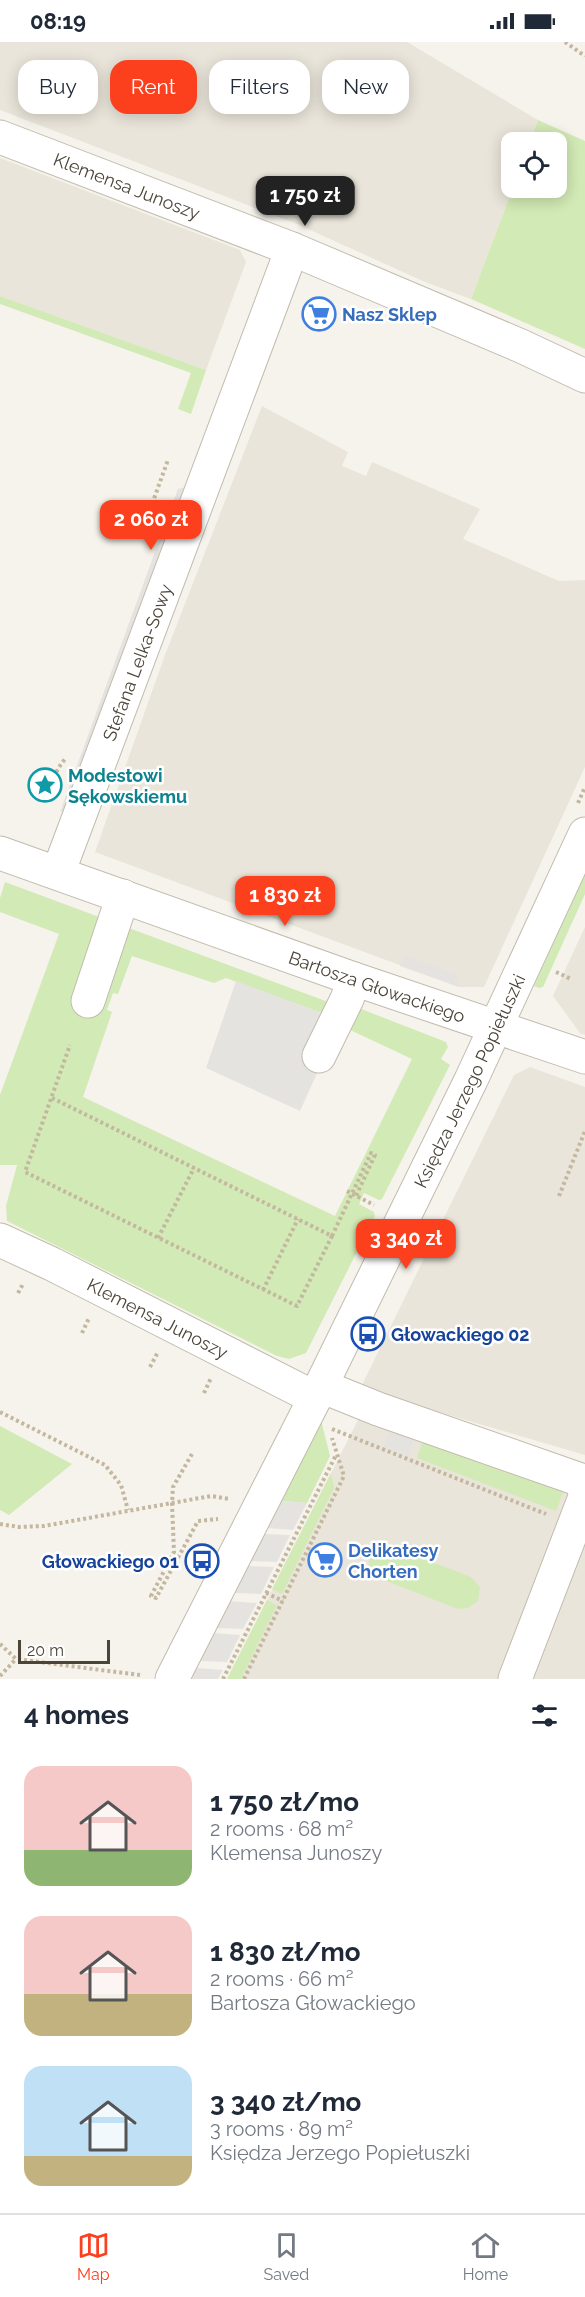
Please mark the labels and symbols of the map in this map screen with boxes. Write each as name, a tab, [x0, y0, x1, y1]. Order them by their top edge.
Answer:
street label: Klemensa Junoszy	[51, 148, 203, 223]
pin: 1 750 zł	[243, 176, 367, 227]
supermarket icon: Nasz Sklep	[301, 296, 337, 332]
place label: Nasz Sklep	[342, 304, 437, 325]
pin: 2 060 zł	[89, 500, 213, 551]
street label: Stefana Lelka-Sowy	[98, 581, 176, 744]
place label: Modestowi Sękowskiemu	[68, 765, 187, 807]
place icon: Modestowi Sękowskiemu	[27, 767, 63, 803]
pin: 1 830 zł	[223, 876, 347, 927]
street label: Bartosza Głowackiego	[286, 946, 468, 1026]
street label: Księdza Jerzego Popiełuszki	[409, 971, 529, 1191]
pin: 3 340 zł	[344, 1219, 468, 1270]
street label: Klemensa Junoszy	[84, 1273, 232, 1363]
bus stop icon: Głowackiego 02	[350, 1316, 386, 1352]
place label: Głowackiego 02	[391, 1324, 529, 1345]
place label: Delikatesy Chorten	[348, 1540, 438, 1582]
supermarket icon: Delikatesy Chorten	[307, 1542, 343, 1578]
bus stop icon: Głowackiego 01	[184, 1543, 220, 1579]
place label: Głowackiego 01	[42, 1551, 179, 1572]
scale bar	[18, 1637, 110, 1664]

